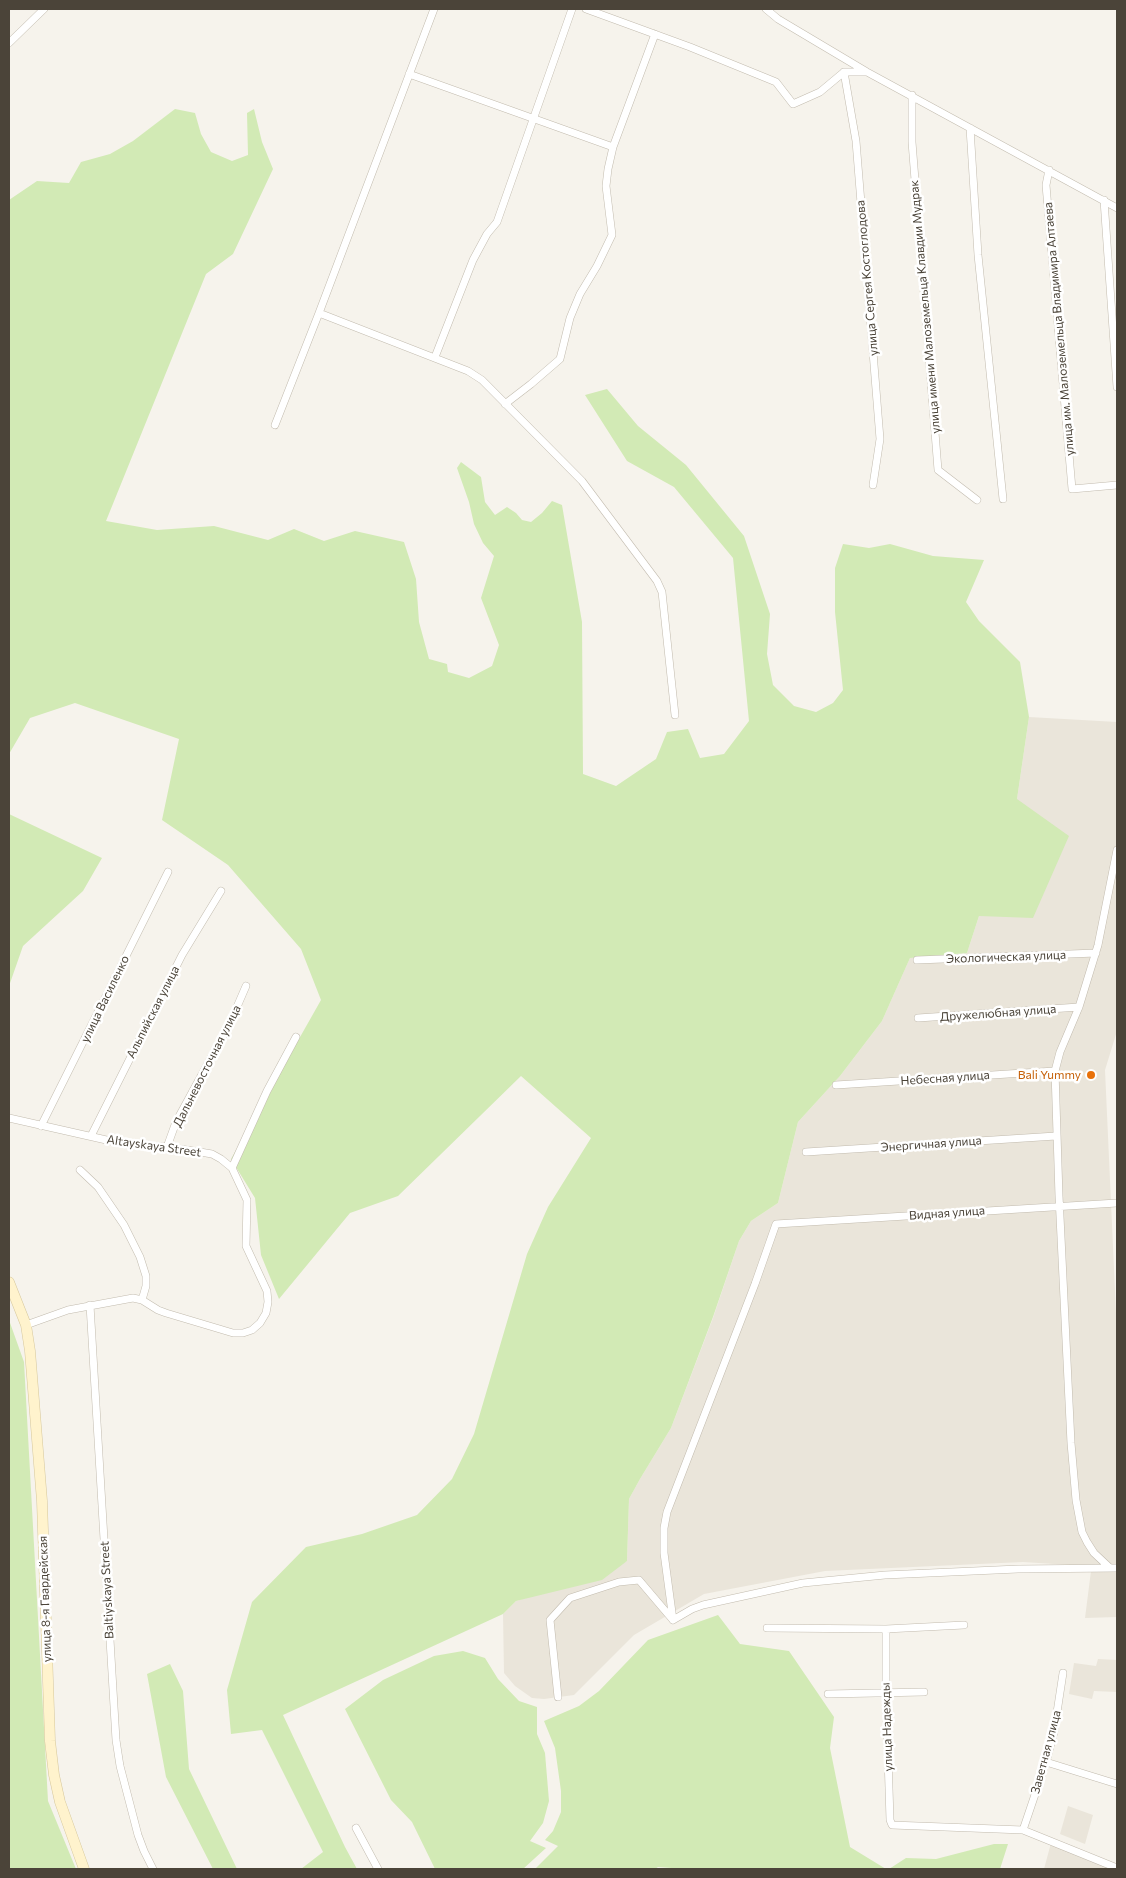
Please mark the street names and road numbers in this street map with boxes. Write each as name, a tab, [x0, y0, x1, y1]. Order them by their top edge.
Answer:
street label: улица имени Малоземельца Клавдии Мудрак	[907, 180, 943, 434]
street label: улица Сергея Костоглодова	[853, 200, 881, 356]
street label: улица им. Малоземельца Владимира Алтаева	[1041, 202, 1077, 456]
street label: Экологическая улица	[946, 948, 1066, 966]
street label: улица Василенко	[78, 953, 132, 1045]
street label: Альпийская улица	[123, 963, 183, 1061]
street label: Дружелюбная улица	[939, 1002, 1057, 1024]
street label: Дальневосточная улица	[170, 1003, 244, 1129]
street label: Небесная улица	[900, 1068, 990, 1088]
street label: Altayskaya Street	[106, 1132, 202, 1160]
street label: Энергичная улица	[880, 1133, 982, 1155]
street label: Видная улица	[909, 1203, 985, 1223]
street label: улица 8-я Гвардейская	[36, 1535, 54, 1663]
street label: Baltiyskaya Street	[97, 1541, 117, 1639]
street label: улица Надежды	[878, 1682, 896, 1772]
street label: Заветная улица	[1028, 1709, 1064, 1795]

